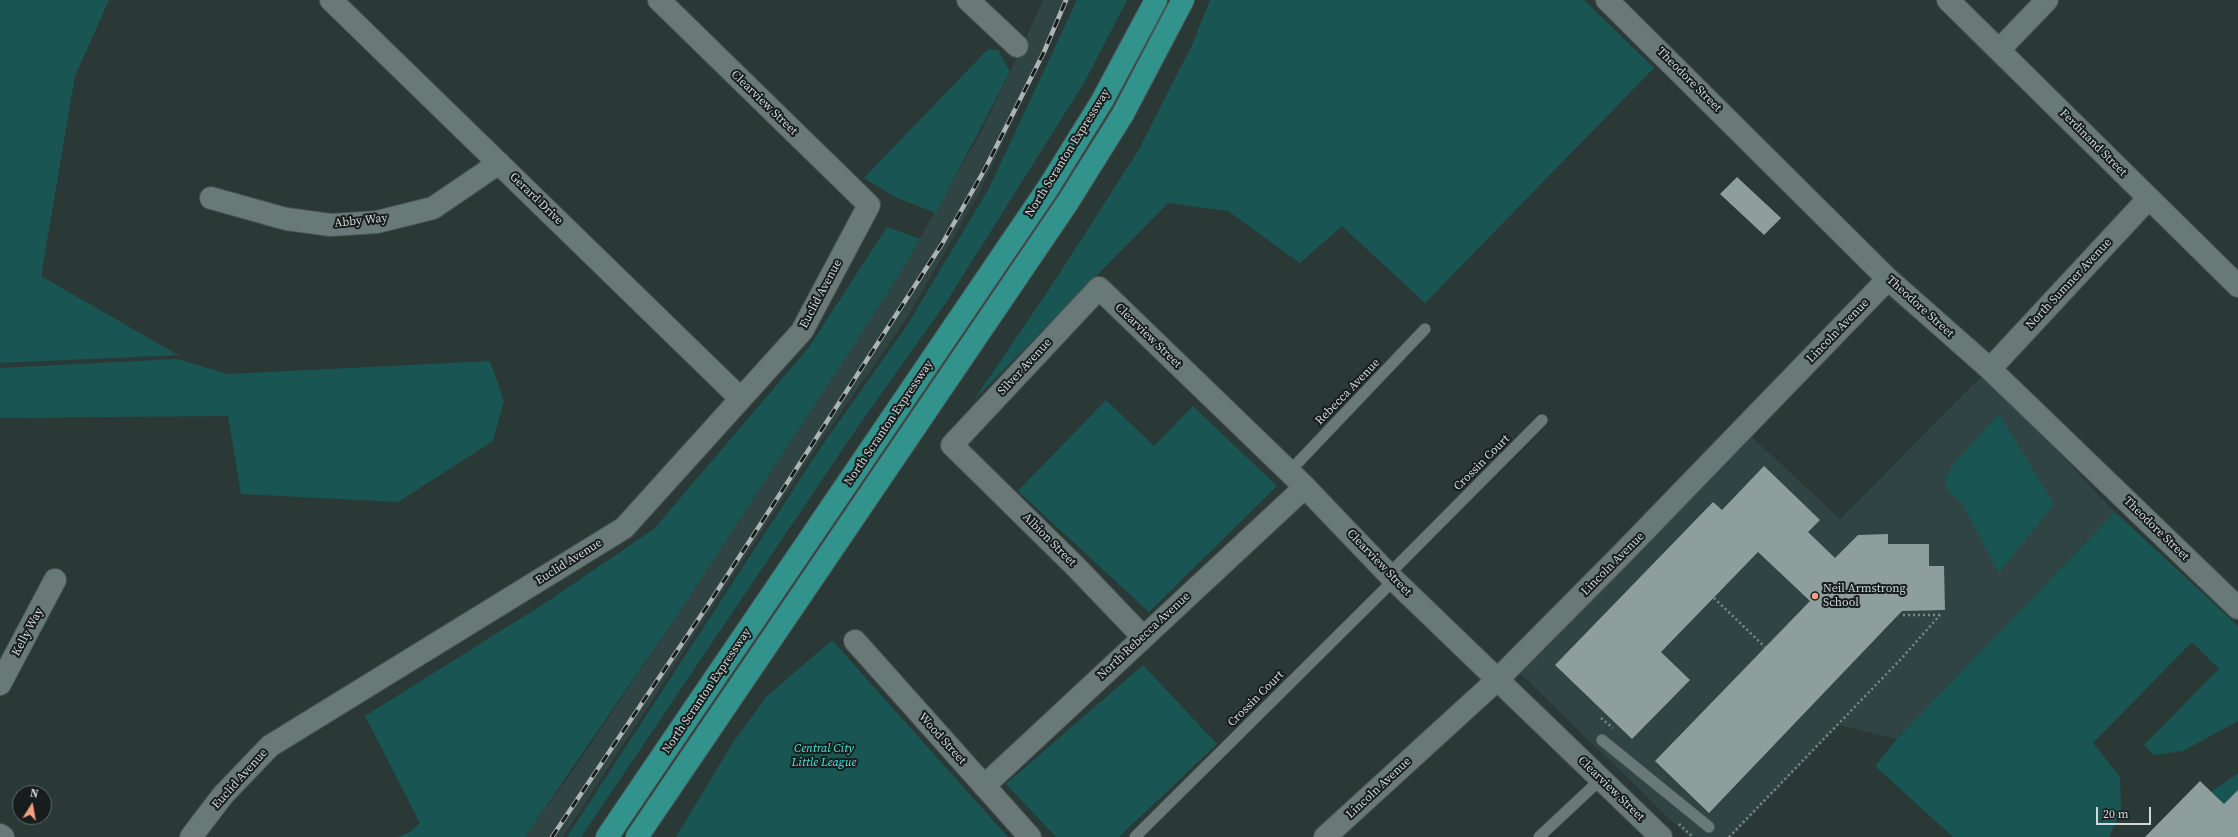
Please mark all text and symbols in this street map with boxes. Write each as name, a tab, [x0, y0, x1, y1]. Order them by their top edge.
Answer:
street label: Theodore Street	[1654, 45, 1724, 115]
street label: Clearview Street	[728, 68, 800, 138]
street label: North Scranton Expressway	[1023, 86, 1113, 220]
street label: Ferdinand Street	[2056, 106, 2130, 180]
street label: Gerard Drive	[506, 170, 566, 228]
street label: Abby Way	[334, 211, 388, 231]
street label: North Sumner Avenue	[2023, 236, 2115, 332]
street label: Euclid Avenue	[797, 257, 845, 331]
street label: Theodore Street	[1883, 273, 1957, 341]
street label: Lincoln Avenue	[1804, 296, 1872, 366]
street label: Clearview Street	[1112, 301, 1184, 371]
street label: Silver Avenue	[995, 336, 1055, 398]
street label: Rebecca Avenue	[1313, 356, 1383, 428]
street label: North Scranton Expressway	[842, 358, 936, 488]
street label: Crossin Court	[1451, 432, 1513, 494]
street label: Theodore Street	[2120, 494, 2192, 564]
street label: Albion Street	[1019, 510, 1079, 570]
street label: Clearview Street	[1344, 527, 1414, 599]
street label: Lincoln Avenue	[1578, 529, 1648, 599]
street label: Euclid Avenue	[533, 536, 605, 588]
place label: Neil Armstrong School	[1823, 582, 1906, 610]
street label: North Rebecca Avenue	[1095, 589, 1193, 683]
marker: Neil Armstrong School	[1810, 591, 1820, 601]
street label: Kelly Way	[9, 605, 47, 659]
street label: North Scranton Expressway	[660, 626, 754, 756]
street label: Crossin Court	[1225, 668, 1287, 730]
street label: Wood Street	[915, 710, 969, 768]
park label: Central City Little League	[792, 742, 856, 770]
street label: Euclid Avenue	[209, 746, 271, 812]
street label: Lincoln Avenue	[1344, 754, 1414, 822]
street label: Clearview Street	[1575, 754, 1647, 824]
north arrow	[12, 785, 52, 825]
text: N	[29, 786, 40, 802]
scale bar	[2098, 799, 2153, 825]
text: 20 m	[2103, 806, 2129, 822]

